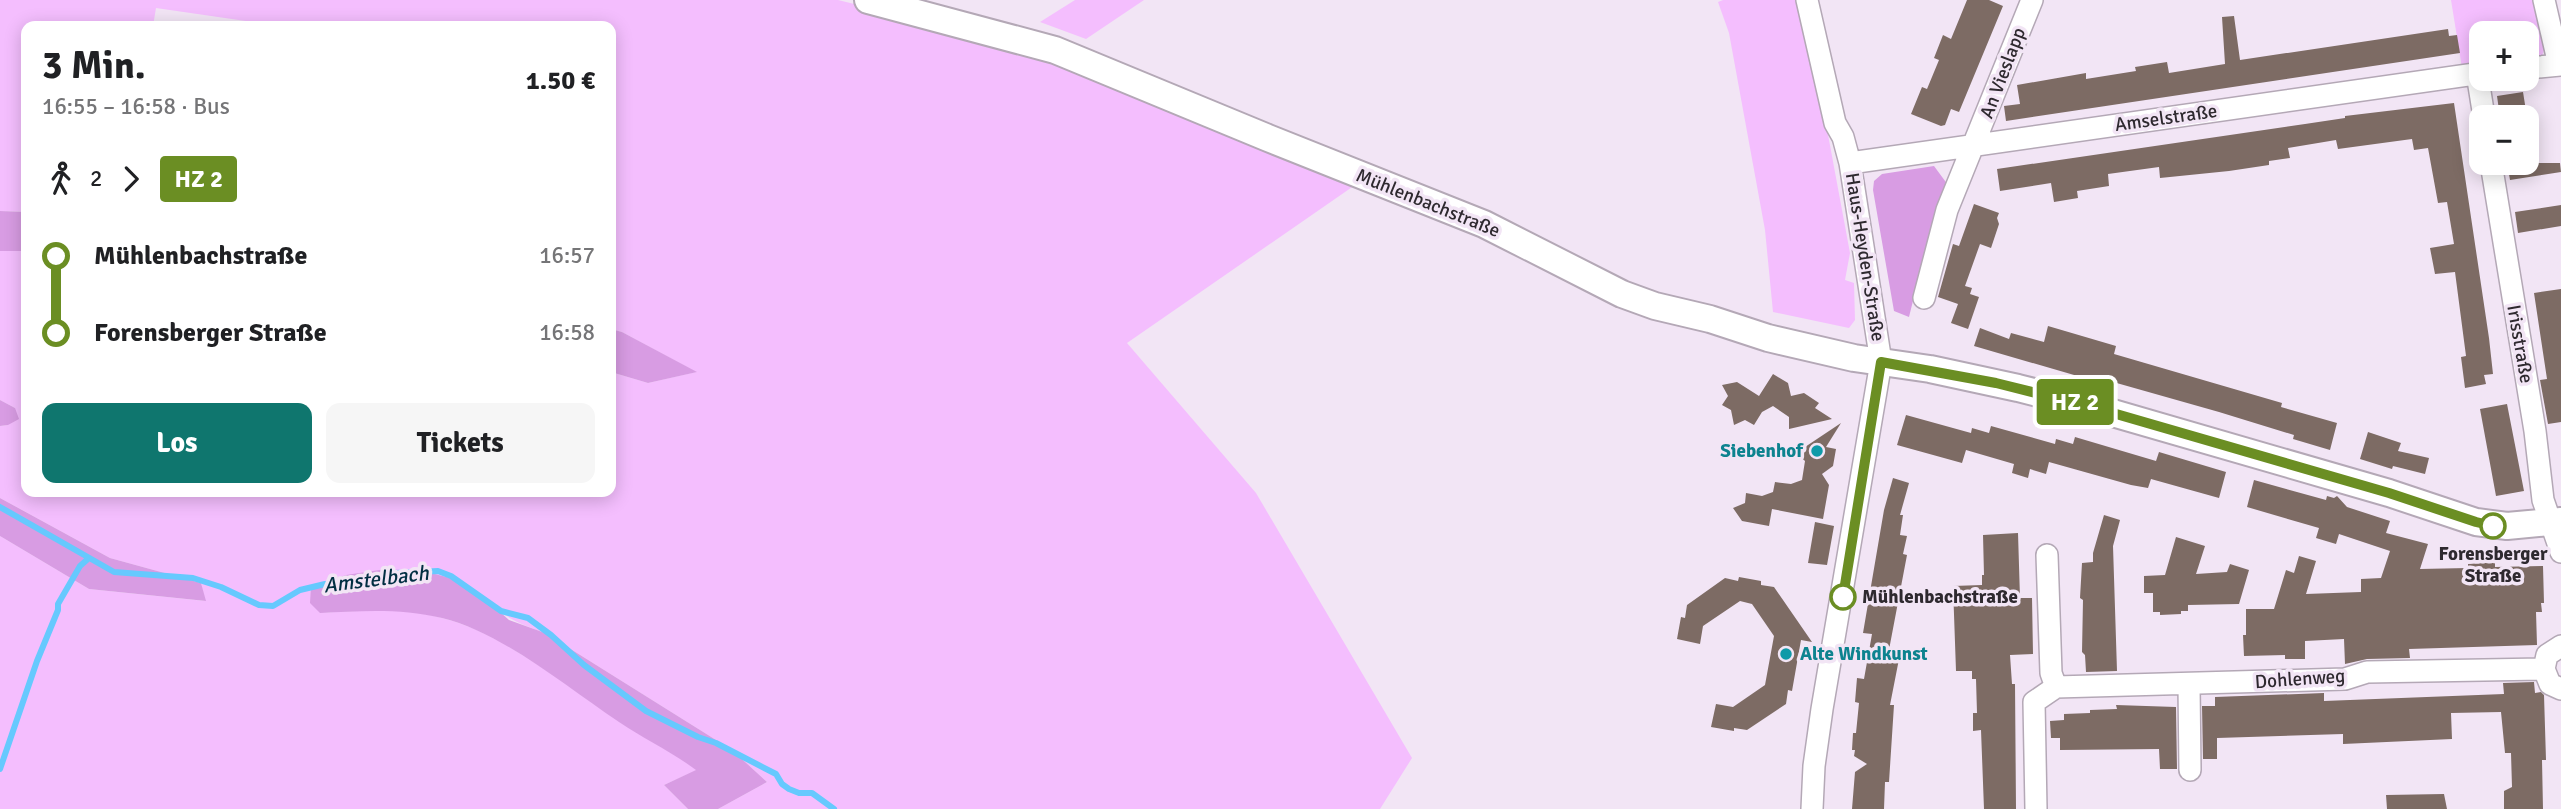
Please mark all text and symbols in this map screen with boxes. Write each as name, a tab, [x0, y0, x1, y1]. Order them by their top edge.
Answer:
map controls	[2469, 21, 2539, 175]
button: +	[2469, 21, 2539, 91]
street label: An Vieslapp	[1975, 24, 2031, 122]
text: 3 Min.	[42, 42, 146, 89]
text: 1.50 €	[526, 65, 595, 97]
text: 16:55 – 16:58 · Bus	[42, 92, 230, 121]
street label: Amselstraße	[2113, 99, 2219, 137]
button: −	[2469, 105, 2539, 175]
icon: walk	[42, 160, 80, 198]
icon: forward	[112, 160, 150, 198]
street label: Mühlenbachstraße	[1353, 163, 1503, 243]
text: 2	[90, 164, 102, 193]
text: HZ 2	[174, 164, 223, 194]
street label: Haus-Heyden-Straße	[1840, 171, 1890, 343]
text: Mühlenbachstraße	[94, 240, 307, 272]
text: 16:57	[539, 241, 595, 270]
street label: Irisstraße	[2501, 303, 2539, 385]
text: Forensberger Straße	[94, 317, 327, 349]
text: 16:58	[539, 318, 595, 347]
line badge: HZ 2	[2026, 379, 2124, 425]
text: HZ 2	[2051, 387, 2099, 417]
button: Los	[42, 403, 312, 483]
button: Tickets	[326, 403, 595, 483]
place label: Siebenhof	[1720, 439, 1804, 463]
marker: Siebenhof	[1809, 443, 1825, 459]
marker: Forensberger Straße	[2480, 513, 2506, 539]
place label: Forensberger Straße	[2438, 542, 2548, 588]
water label: Amstelbach	[322, 560, 431, 598]
marker: Mühlenbachstraße	[1830, 584, 1856, 610]
place label: Mühlenbachstraße	[1862, 585, 2018, 609]
place label: Alte Windkunst	[1800, 642, 1928, 666]
marker: Alte Windkunst	[1778, 646, 1794, 662]
street label: Dohlenweg	[2254, 664, 2346, 694]

